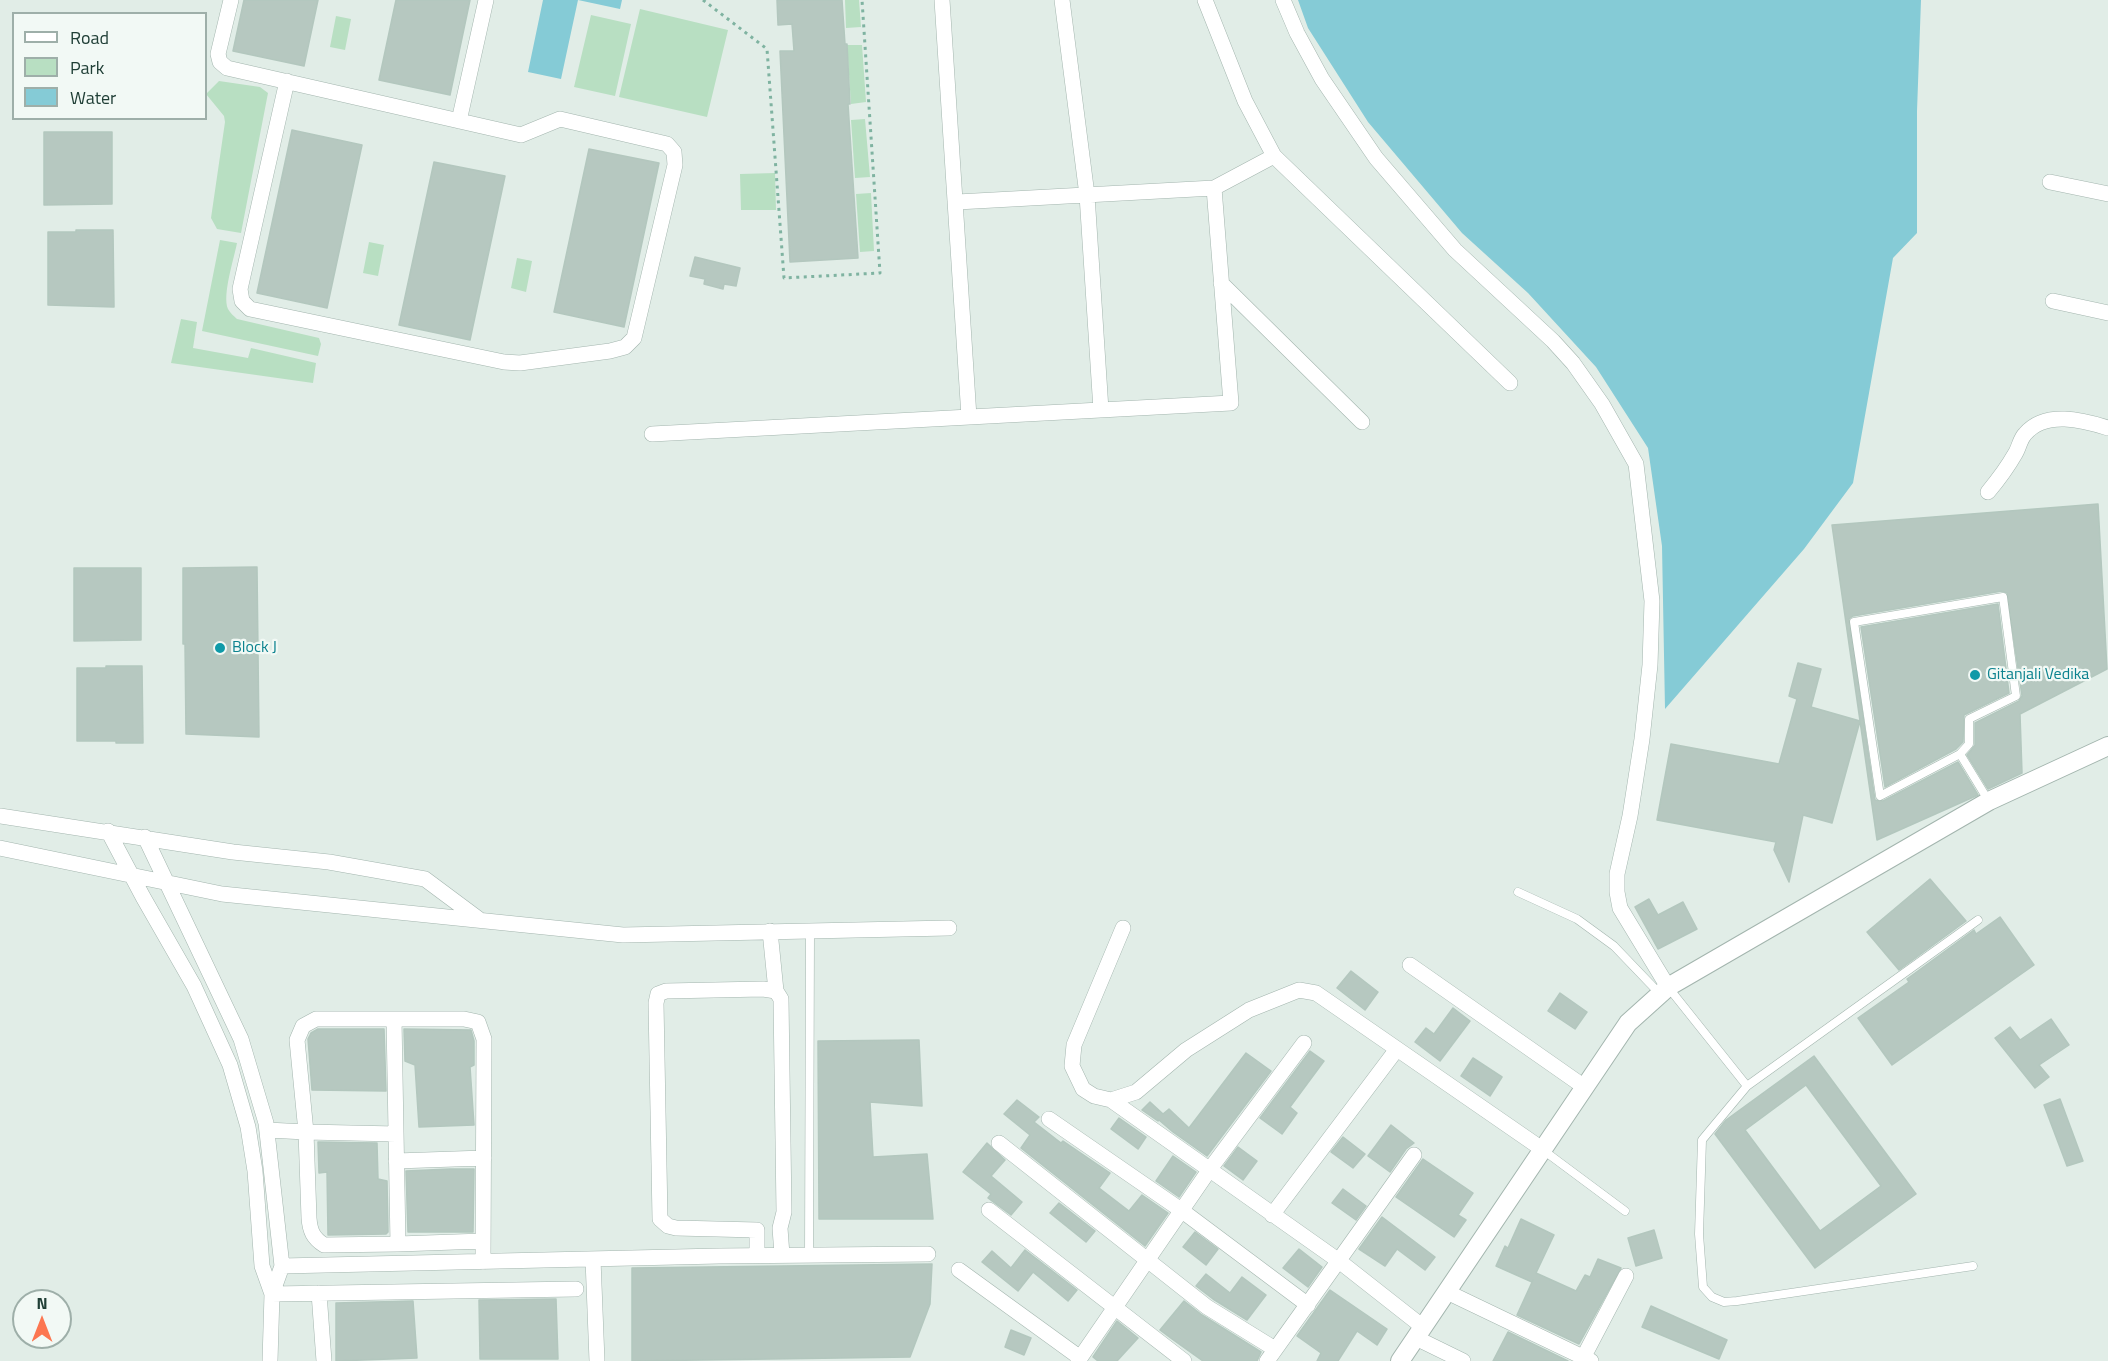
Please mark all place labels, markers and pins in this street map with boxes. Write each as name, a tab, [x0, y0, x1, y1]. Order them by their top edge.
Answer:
place label: Block J	[232, 638, 277, 658]
marker: Block J	[213, 641, 227, 655]
place label: Gitanjali Vedika	[1987, 665, 2089, 685]
marker: Gitanjali Vedika	[1968, 668, 1982, 682]

